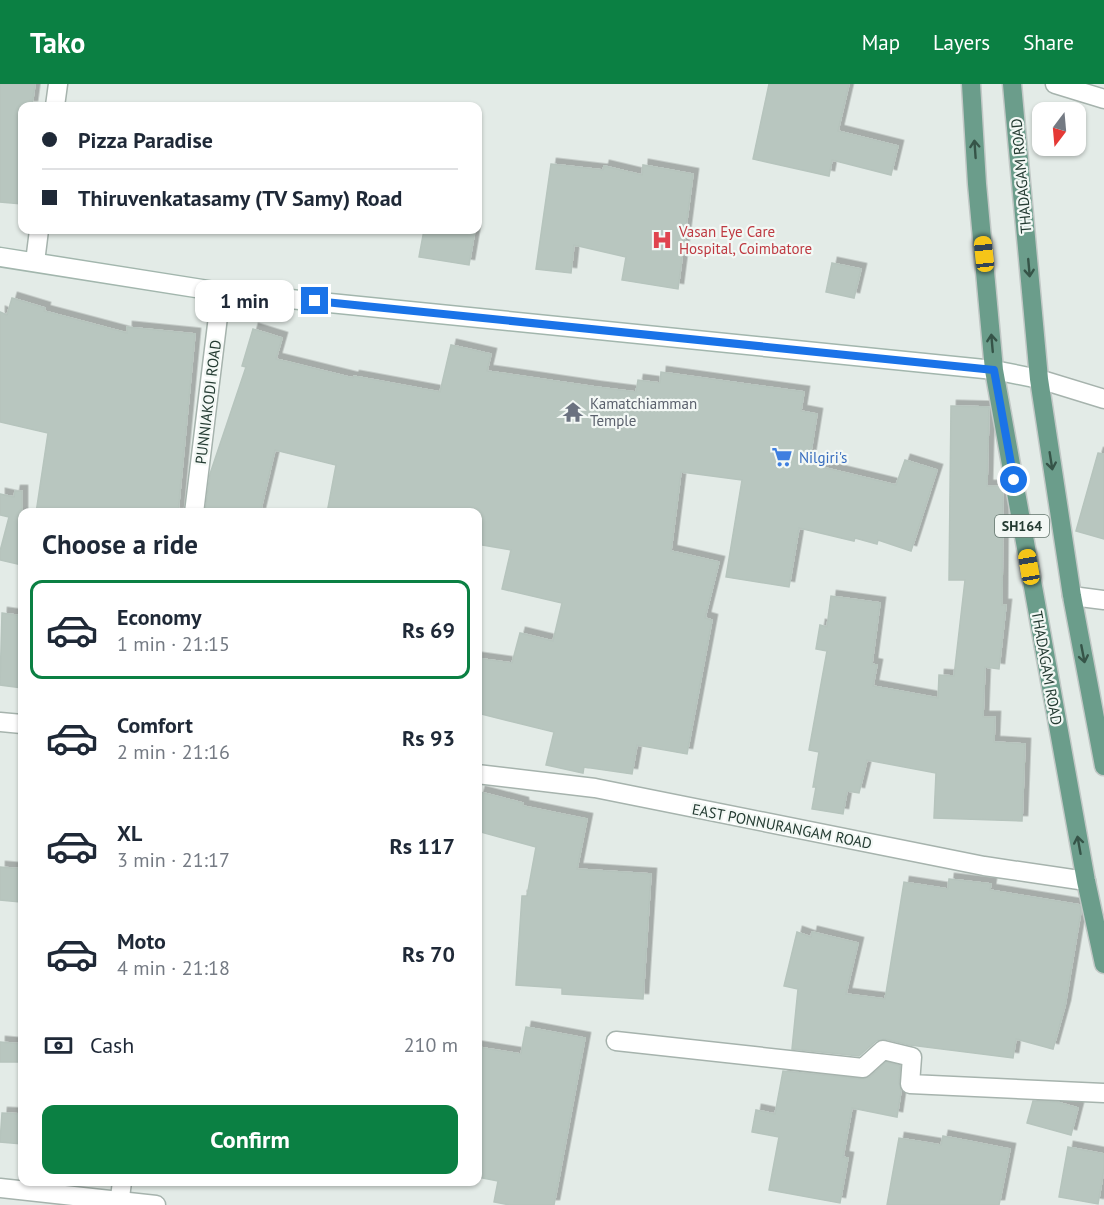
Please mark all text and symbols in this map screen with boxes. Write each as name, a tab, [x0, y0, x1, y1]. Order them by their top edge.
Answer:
text: Tako	[30, 24, 85, 61]
text: Map	[862, 29, 900, 56]
text: Layers	[933, 29, 990, 56]
text: Share	[1023, 29, 1074, 56]
north arrow	[1032, 102, 1086, 156]
map controls	[1032, 102, 1086, 156]
street label: THADAGAM ROAD	[1006, 118, 1036, 234]
text: Pizza Paradise	[78, 126, 213, 154]
one-way arrow	[969, 139, 980, 159]
text: Thiruvenkatasamy (TV Samy) Road	[78, 184, 402, 212]
place label: Vasan Eye Care Hospital, Coimbatore	[678, 222, 812, 258]
hospital icon: Vasan Eye Care Hospital, Coimbatore	[650, 228, 674, 252]
car	[973, 235, 995, 273]
one-way arrow	[1024, 257, 1035, 277]
callout: 1 min	[195, 280, 294, 322]
route end	[301, 287, 328, 314]
text: 1 min	[220, 288, 269, 314]
one-way arrow	[986, 334, 997, 354]
street label: PUNNIAKODI ROAD	[191, 339, 225, 465]
place label: Kamatchiamman Temple	[590, 394, 697, 430]
temple icon: Kamatchiamman Temple	[561, 400, 585, 424]
supermarket icon: Nilgiri's	[770, 445, 794, 469]
place label: Nilgiri's	[799, 448, 847, 467]
one-way arrow	[1046, 451, 1057, 471]
route start	[1000, 466, 1027, 493]
road number: SH164	[995, 515, 1049, 537]
text: Choose a ride	[42, 527, 198, 561]
car	[1017, 548, 1041, 586]
icon: car	[45, 603, 99, 657]
text: Economy	[117, 603, 201, 631]
street label: THADAGAM ROAD	[1028, 609, 1066, 727]
text: Rs 69	[402, 616, 455, 644]
text: 1 min · 21:15	[117, 631, 230, 657]
one-way arrow	[1078, 643, 1089, 663]
icon: car	[45, 711, 99, 765]
text: Comfort	[117, 711, 193, 739]
text: Rs 93	[402, 724, 455, 752]
text: 2 min · 21:16	[117, 739, 230, 765]
street label: EAST PONNURANGAM ROAD	[690, 799, 874, 853]
icon: car	[45, 819, 99, 873]
text: XL	[117, 819, 142, 847]
text: Rs 117	[389, 832, 455, 860]
one-way arrow	[1073, 836, 1084, 856]
text: 3 min · 21:17	[117, 847, 230, 873]
icon: car	[45, 927, 99, 981]
text: Moto	[117, 927, 166, 955]
text: Rs 70	[402, 940, 455, 968]
text: 4 min · 21:18	[117, 955, 230, 981]
icon: cash	[42, 1029, 75, 1062]
text: Cash	[90, 1031, 134, 1059]
text: 210 m	[404, 1032, 458, 1058]
button: Confirm	[42, 1105, 458, 1174]

